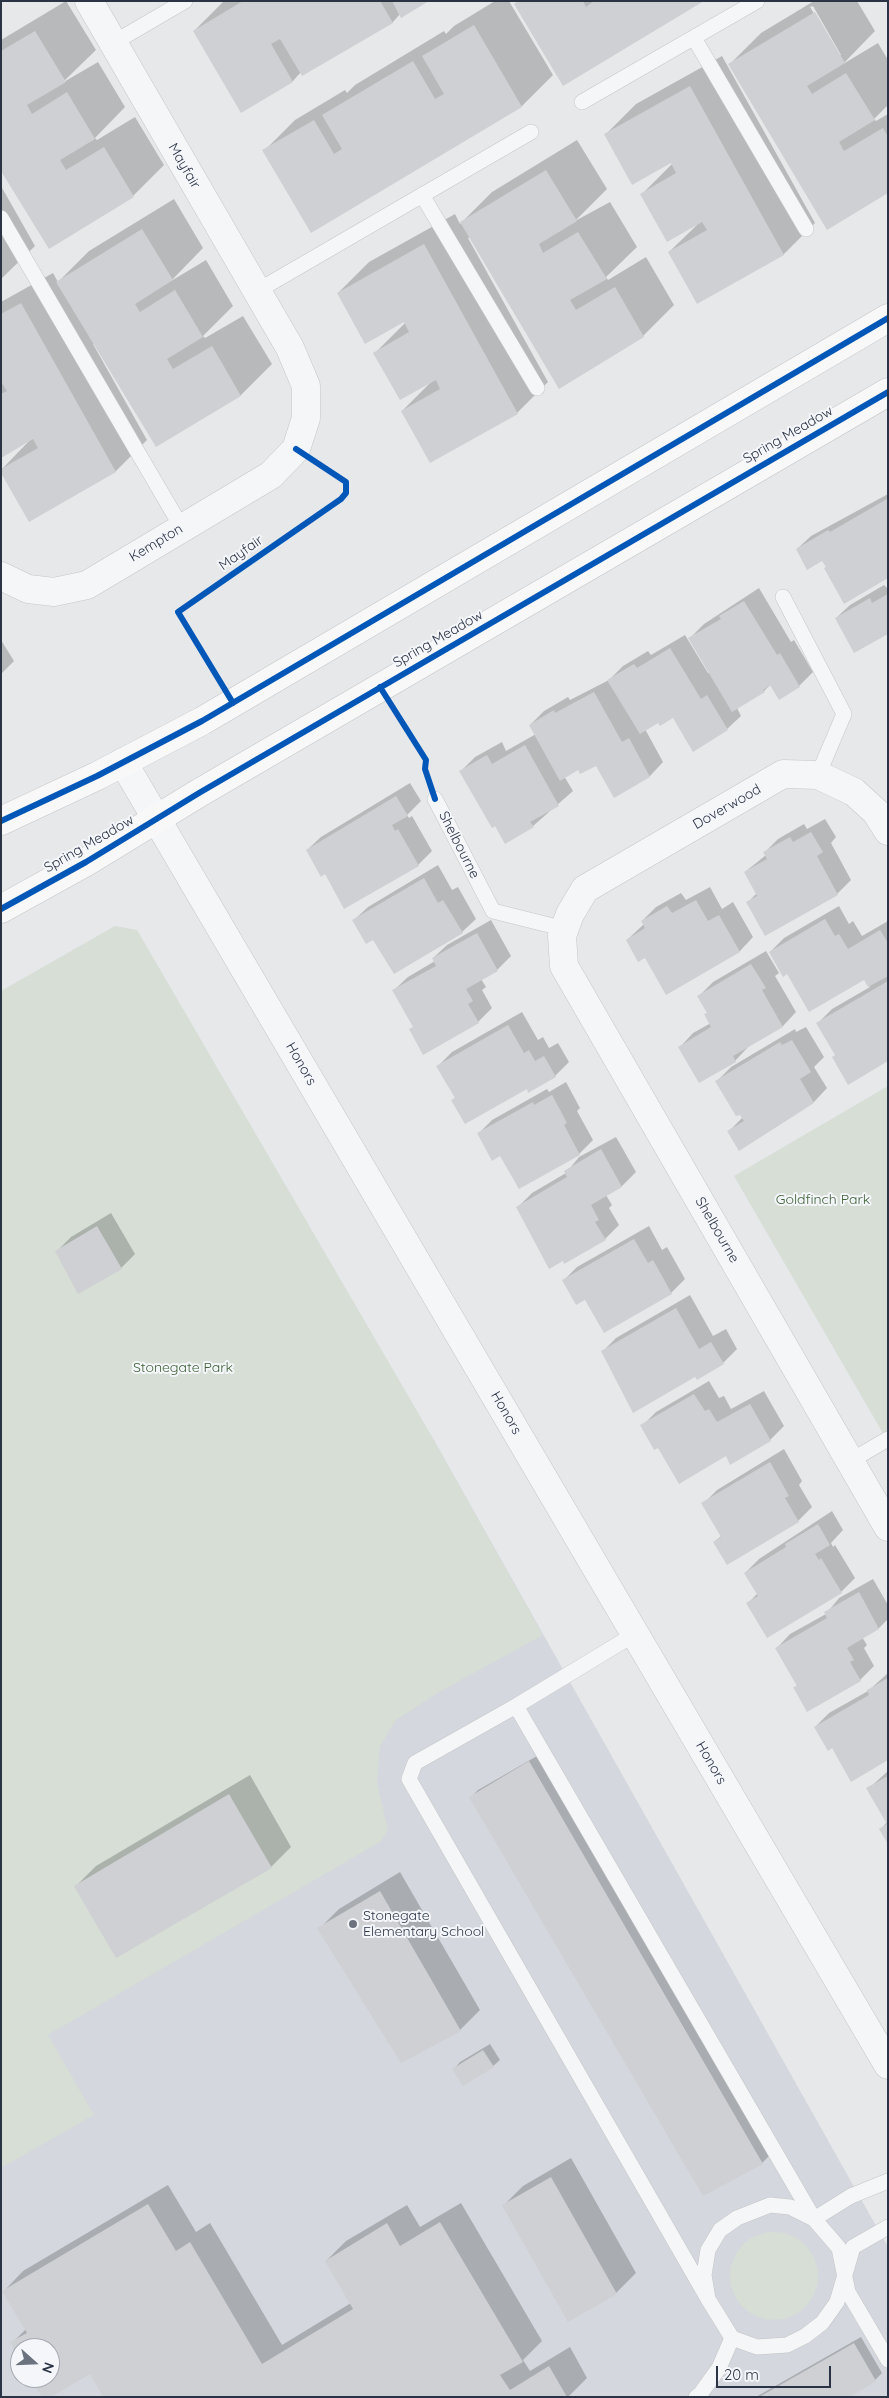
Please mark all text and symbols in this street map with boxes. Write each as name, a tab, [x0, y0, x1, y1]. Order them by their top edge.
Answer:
street label: Mayfair	[164, 140, 204, 192]
street label: Spring Meadow	[740, 403, 836, 467]
street label: Kempton	[126, 520, 186, 566]
street label: Mayfair	[216, 532, 266, 574]
street label: Spring Meadow	[390, 607, 486, 671]
street label: Doverwood	[690, 781, 764, 833]
street label: Shelbourne	[435, 809, 483, 881]
street label: Spring Meadow	[41, 812, 137, 876]
street label: Honors	[282, 1039, 320, 1089]
park label: Goldfinch Park	[776, 1192, 870, 1208]
street label: Shelbourne	[691, 1194, 743, 1266]
park label: Stonegate Park	[133, 1360, 233, 1376]
street label: Honors	[487, 1388, 525, 1438]
street label: Honors	[692, 1738, 730, 1788]
place label: Stonegate Elementary School	[363, 1908, 484, 1940]
marker: Stonegate Elementary School	[347, 1918, 359, 1930]
north arrow	[10, 2338, 60, 2388]
scale bar	[719, 2356, 834, 2388]
text: N	[38, 2360, 58, 2376]
text: 20 m	[724, 2365, 759, 2384]

